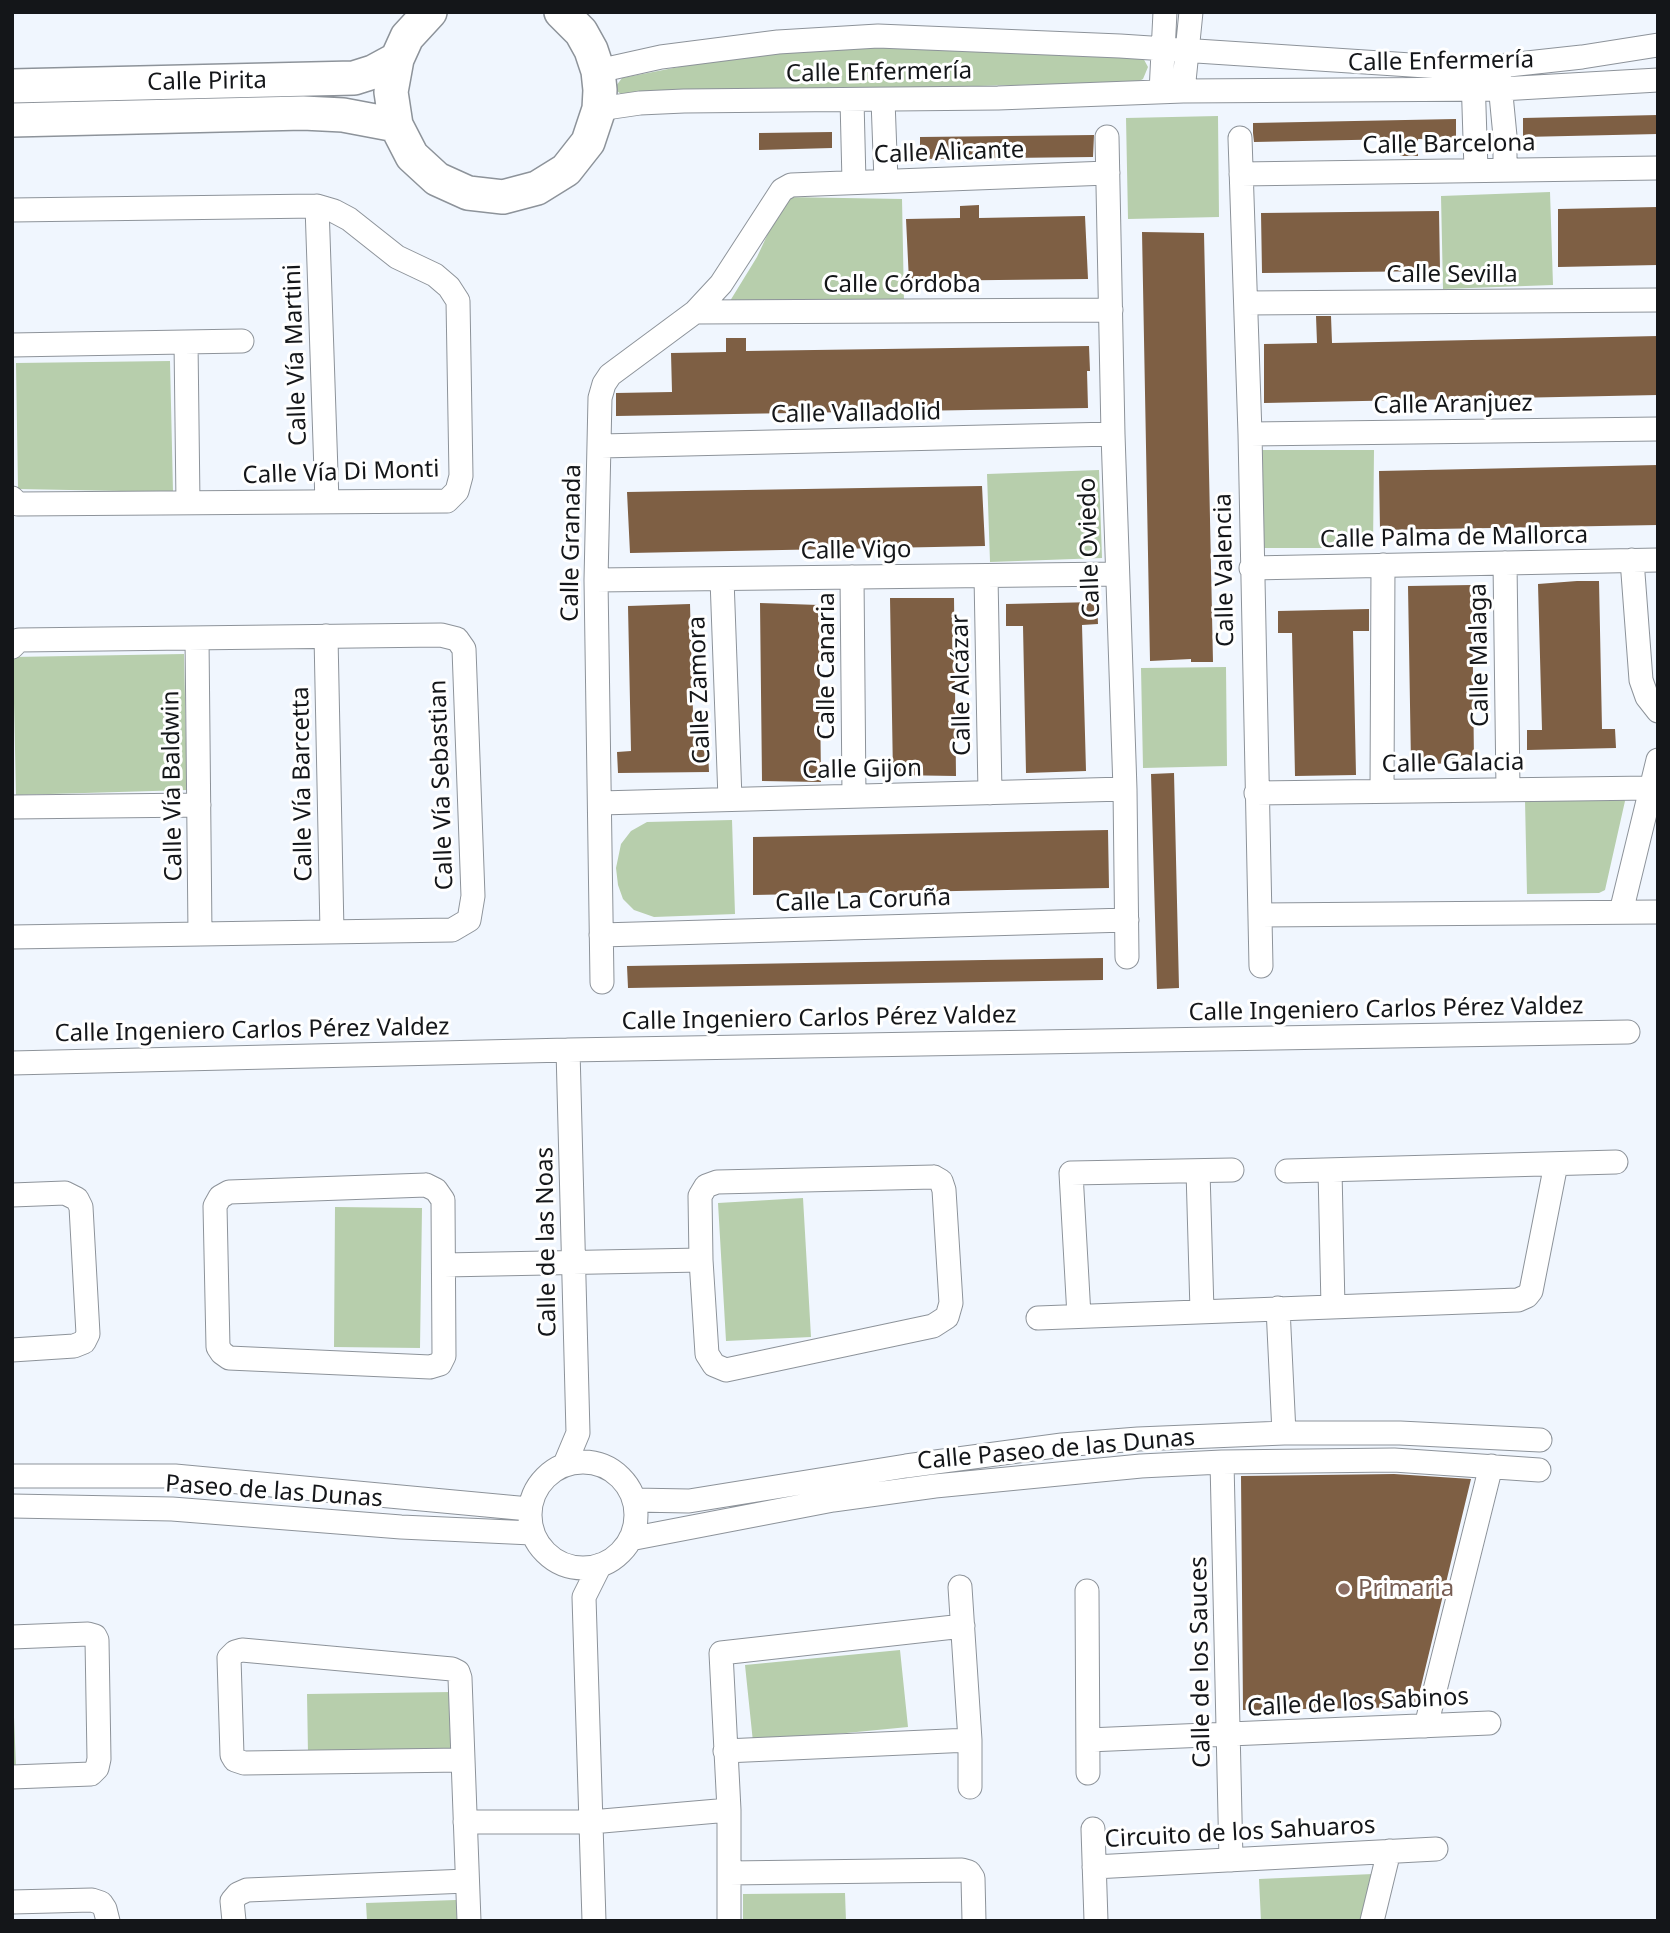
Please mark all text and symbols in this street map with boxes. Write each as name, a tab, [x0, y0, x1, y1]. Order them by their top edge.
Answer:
street label: Calle Enfermería	[1348, 46, 1534, 78]
street label: Calle Enfermería	[786, 57, 972, 89]
street label: Calle Pirita	[147, 67, 267, 97]
street label: Calle Barcelona	[1362, 129, 1536, 161]
street label: Calle Alicante	[873, 136, 1025, 170]
street label: Calle Sevilla	[1386, 261, 1518, 289]
street label: Calle Vía Martini	[278, 263, 314, 447]
street label: Calle Córdoba	[823, 271, 981, 299]
street label: Calle Aranjuez	[1373, 389, 1533, 421]
street label: Calle Valladolid	[771, 398, 941, 430]
street label: Calle Vía Di Monti	[242, 455, 440, 491]
street label: Calle Granada	[556, 464, 588, 622]
street label: Calle Oviedo	[1073, 477, 1107, 619]
street label: Calle Valencia	[1209, 493, 1241, 647]
street label: Calle Palma de Mallorca	[1320, 521, 1588, 555]
street label: Calle Vigo	[800, 536, 912, 566]
street label: Calle Malaga	[1464, 583, 1496, 727]
street label: Calle Canaria	[813, 592, 841, 740]
street label: Calle Alcázar	[946, 614, 978, 756]
street label: Calle Zamora	[683, 616, 717, 764]
street label: Calle Vía Sebastian	[424, 679, 460, 891]
street label: Calle Vía Barcetta	[287, 686, 319, 882]
street label: Calle Vía Baldwin	[157, 690, 189, 882]
street label: Calle Galacia	[1381, 748, 1525, 780]
street label: Calle Gijon	[802, 755, 922, 785]
street label: Calle La Coruña	[775, 884, 951, 918]
street label: Calle Ingeniero Carlos Pérez Valdez	[1188, 992, 1584, 1028]
street label: Calle Ingeniero Carlos Pérez Valdez	[621, 1001, 1017, 1037]
street label: Calle Ingeniero Carlos Pérez Valdez	[54, 1013, 450, 1049]
street label: Calle de las Noas	[531, 1147, 563, 1337]
street label: Calle Paseo de las Dunas	[916, 1424, 1196, 1476]
street label: Paseo de las Dunas	[164, 1470, 384, 1514]
street label: Calle de los Sauces	[1185, 1556, 1217, 1768]
place label: Primaria	[1358, 1575, 1454, 1603]
marker: Primaria	[1336, 1581, 1352, 1597]
street label: Calle de los Sabinos	[1246, 1683, 1470, 1723]
street label: Circuito de los Sahuaros	[1104, 1812, 1376, 1854]

